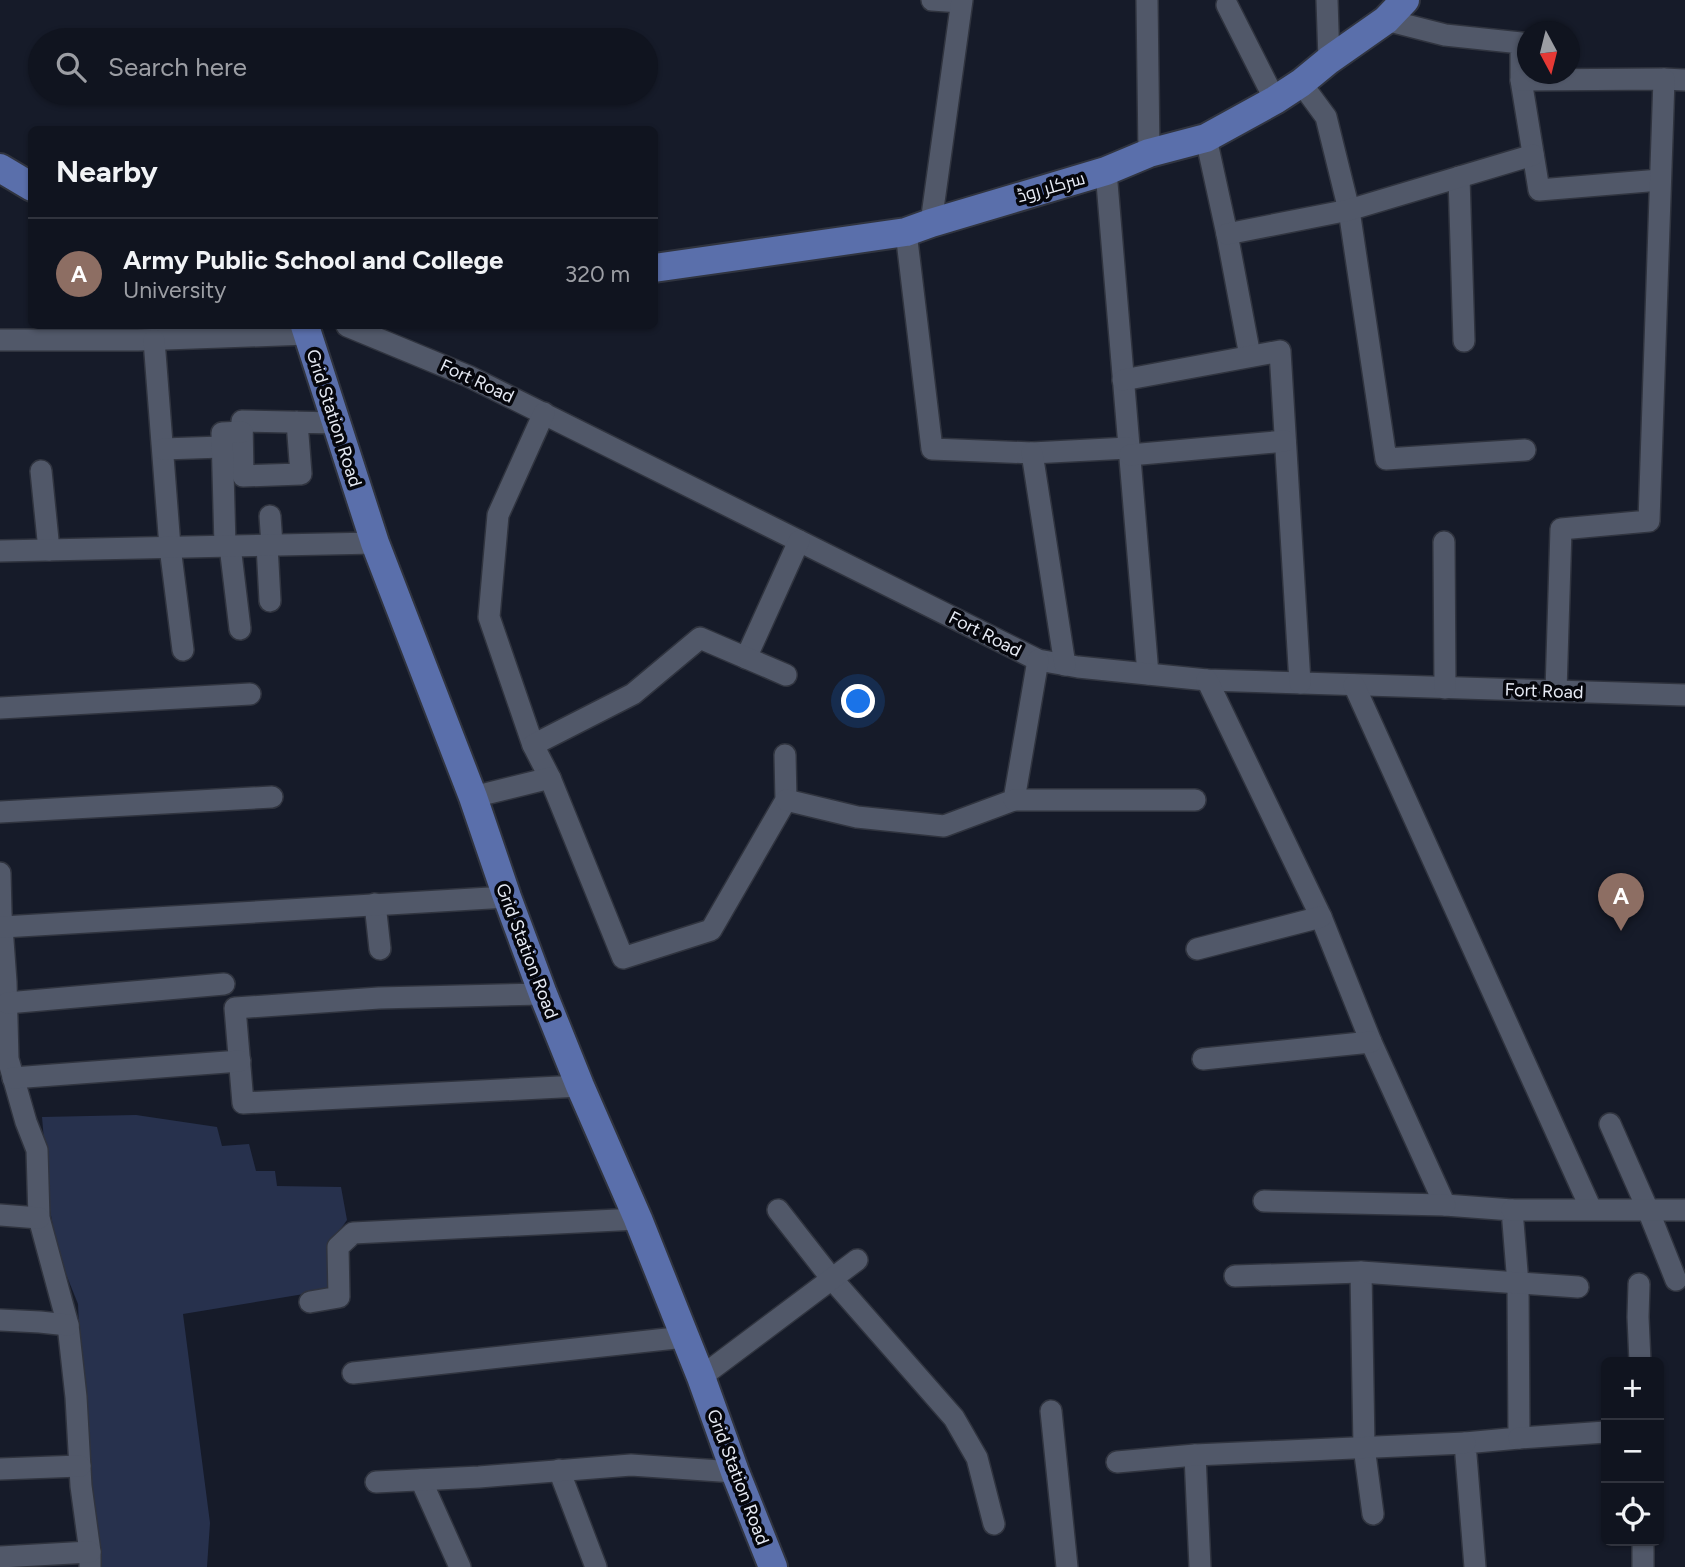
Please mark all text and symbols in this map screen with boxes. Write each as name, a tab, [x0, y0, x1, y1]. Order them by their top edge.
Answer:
north arrow	[1517, 21, 1580, 84]
search box	[28, 28, 658, 105]
icon: search	[52, 48, 90, 86]
text: Search here	[108, 51, 247, 83]
text: Nearby	[56, 153, 158, 190]
street label: سرکلر روڈ	[1014, 167, 1088, 207]
text: Army Public School and College	[123, 244, 503, 276]
text: A	[71, 260, 87, 288]
text: 320 m	[565, 260, 630, 288]
text: University	[123, 276, 226, 304]
street label: Grid Station Road	[301, 346, 367, 490]
street label: Fort Road	[437, 354, 517, 408]
street label: Fort Road	[945, 606, 1025, 662]
street label: Fort Road	[1504, 679, 1584, 703]
your location	[841, 684, 875, 718]
pin: A	[1598, 873, 1644, 931]
street label: Grid Station Road	[491, 880, 563, 1022]
map controls	[1601, 1357, 1664, 1546]
button: +	[1601, 1357, 1664, 1420]
street label: Grid Station Road	[702, 1406, 774, 1548]
button: −	[1601, 1420, 1664, 1483]
button: locate	[1601, 1483, 1664, 1546]

